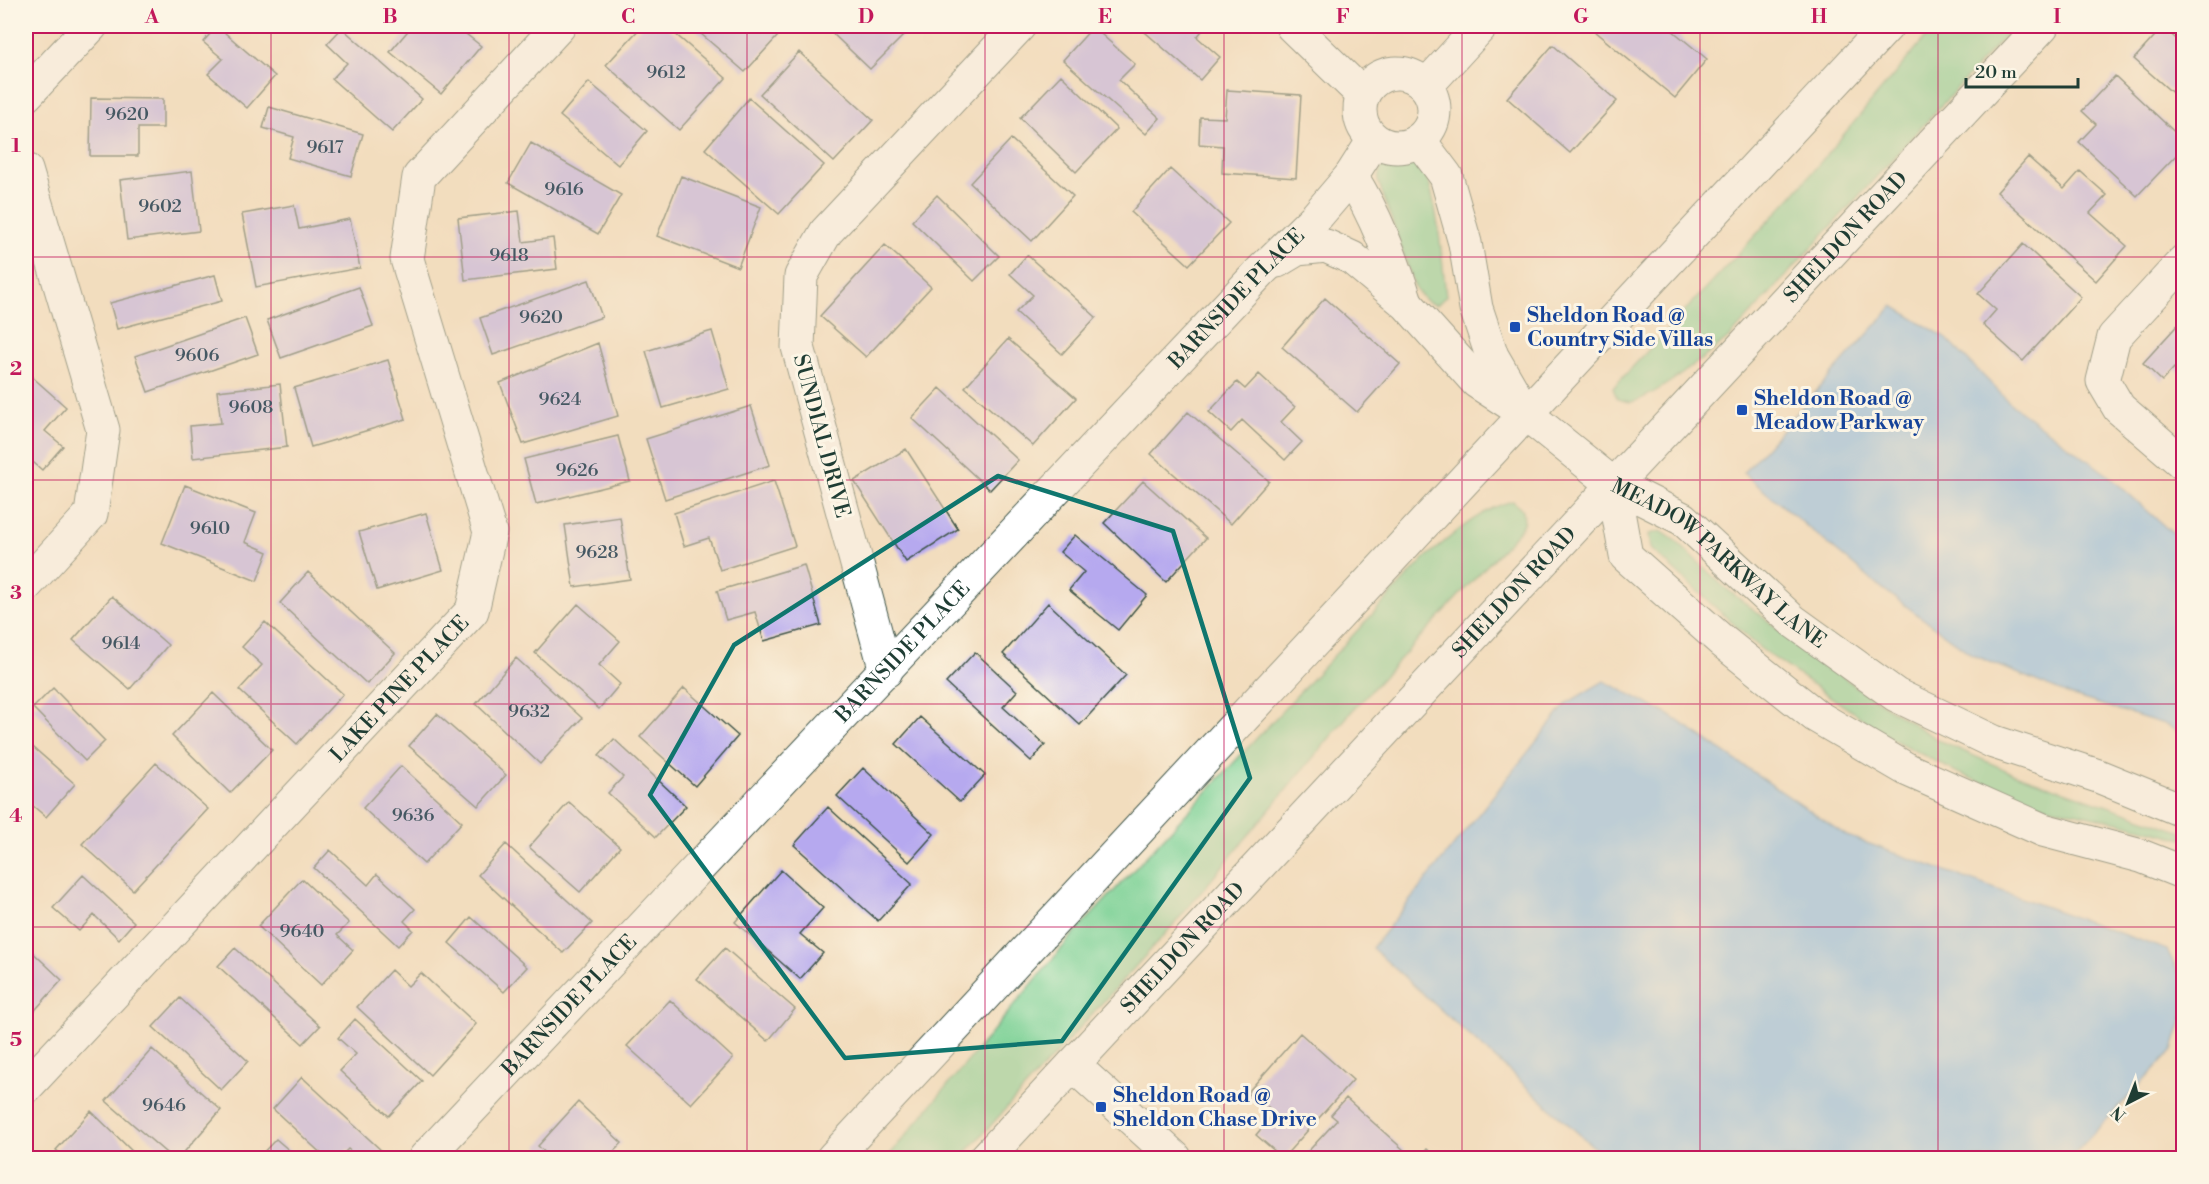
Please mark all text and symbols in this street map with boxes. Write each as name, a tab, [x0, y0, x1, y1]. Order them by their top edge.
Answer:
text: A	[144, 5, 160, 30]
text: B	[382, 5, 398, 30]
text: C	[621, 5, 635, 30]
text: D	[858, 5, 874, 30]
text: E	[1098, 5, 1112, 30]
text: F	[1336, 5, 1350, 30]
text: G	[1573, 5, 1589, 30]
text: H	[1811, 5, 1828, 30]
text: I	[2053, 5, 2061, 30]
scale bar	[1966, 51, 2078, 89]
house number: 9612	[646, 61, 686, 84]
text: 20 m	[1975, 61, 2017, 84]
house number: 9620	[105, 103, 149, 126]
text: 1	[11, 134, 21, 159]
house number: 9617	[306, 136, 344, 159]
street label: SHELDON ROAD	[1779, 166, 1914, 308]
house number: 9616	[544, 178, 584, 201]
house number: 9602	[138, 195, 182, 218]
street label: BARNSIDE PLACE	[1163, 223, 1311, 376]
house number: 9618	[489, 244, 529, 267]
place label: Sheldon Road @ Country Side Villas	[1527, 303, 1713, 353]
house number: 9620	[519, 306, 563, 329]
marker: Sheldon Road @ Country Side Villas	[1508, 320, 1522, 334]
house number: 9606	[175, 344, 219, 367]
street label: SUNDIAL DRIVE	[787, 352, 855, 521]
text: 2	[10, 357, 22, 382]
place label: Sheldon Road @ Meadow Parkway	[1754, 386, 1924, 436]
house number: 9624	[539, 388, 582, 411]
house number: 9608	[229, 396, 273, 419]
marker: Sheldon Road @ Meadow Parkway	[1735, 403, 1749, 417]
house number: 9626	[556, 459, 599, 482]
street label: MEADOW PARKWAY LANE	[1607, 473, 1831, 655]
house number: 9610	[190, 517, 230, 540]
street label: SHELDON ROAD	[1447, 522, 1582, 664]
house number: 9628	[575, 541, 619, 564]
street label: BARNSIDE PLACE	[829, 576, 976, 729]
text: 3	[10, 581, 22, 606]
street label: LAKE PINE PLACE	[325, 611, 475, 768]
house number: 9614	[101, 632, 141, 655]
house number: 9632	[508, 700, 550, 723]
text: 4	[9, 804, 23, 829]
house number: 9636	[392, 804, 434, 827]
street label: SHELDON ROAD	[1116, 877, 1251, 1019]
house number: 9640	[280, 920, 324, 943]
street label: BARNSIDE PLACE	[496, 930, 643, 1083]
text: 5	[10, 1028, 22, 1053]
north arrow	[2098, 1073, 2158, 1133]
place label: Sheldon Road @ Sheldon Chase Drive	[1113, 1083, 1317, 1133]
house number: 9646	[142, 1094, 186, 1117]
marker: Sheldon Road @ Sheldon Chase Drive	[1094, 1100, 1108, 1114]
text: N	[2107, 1102, 2130, 1125]

